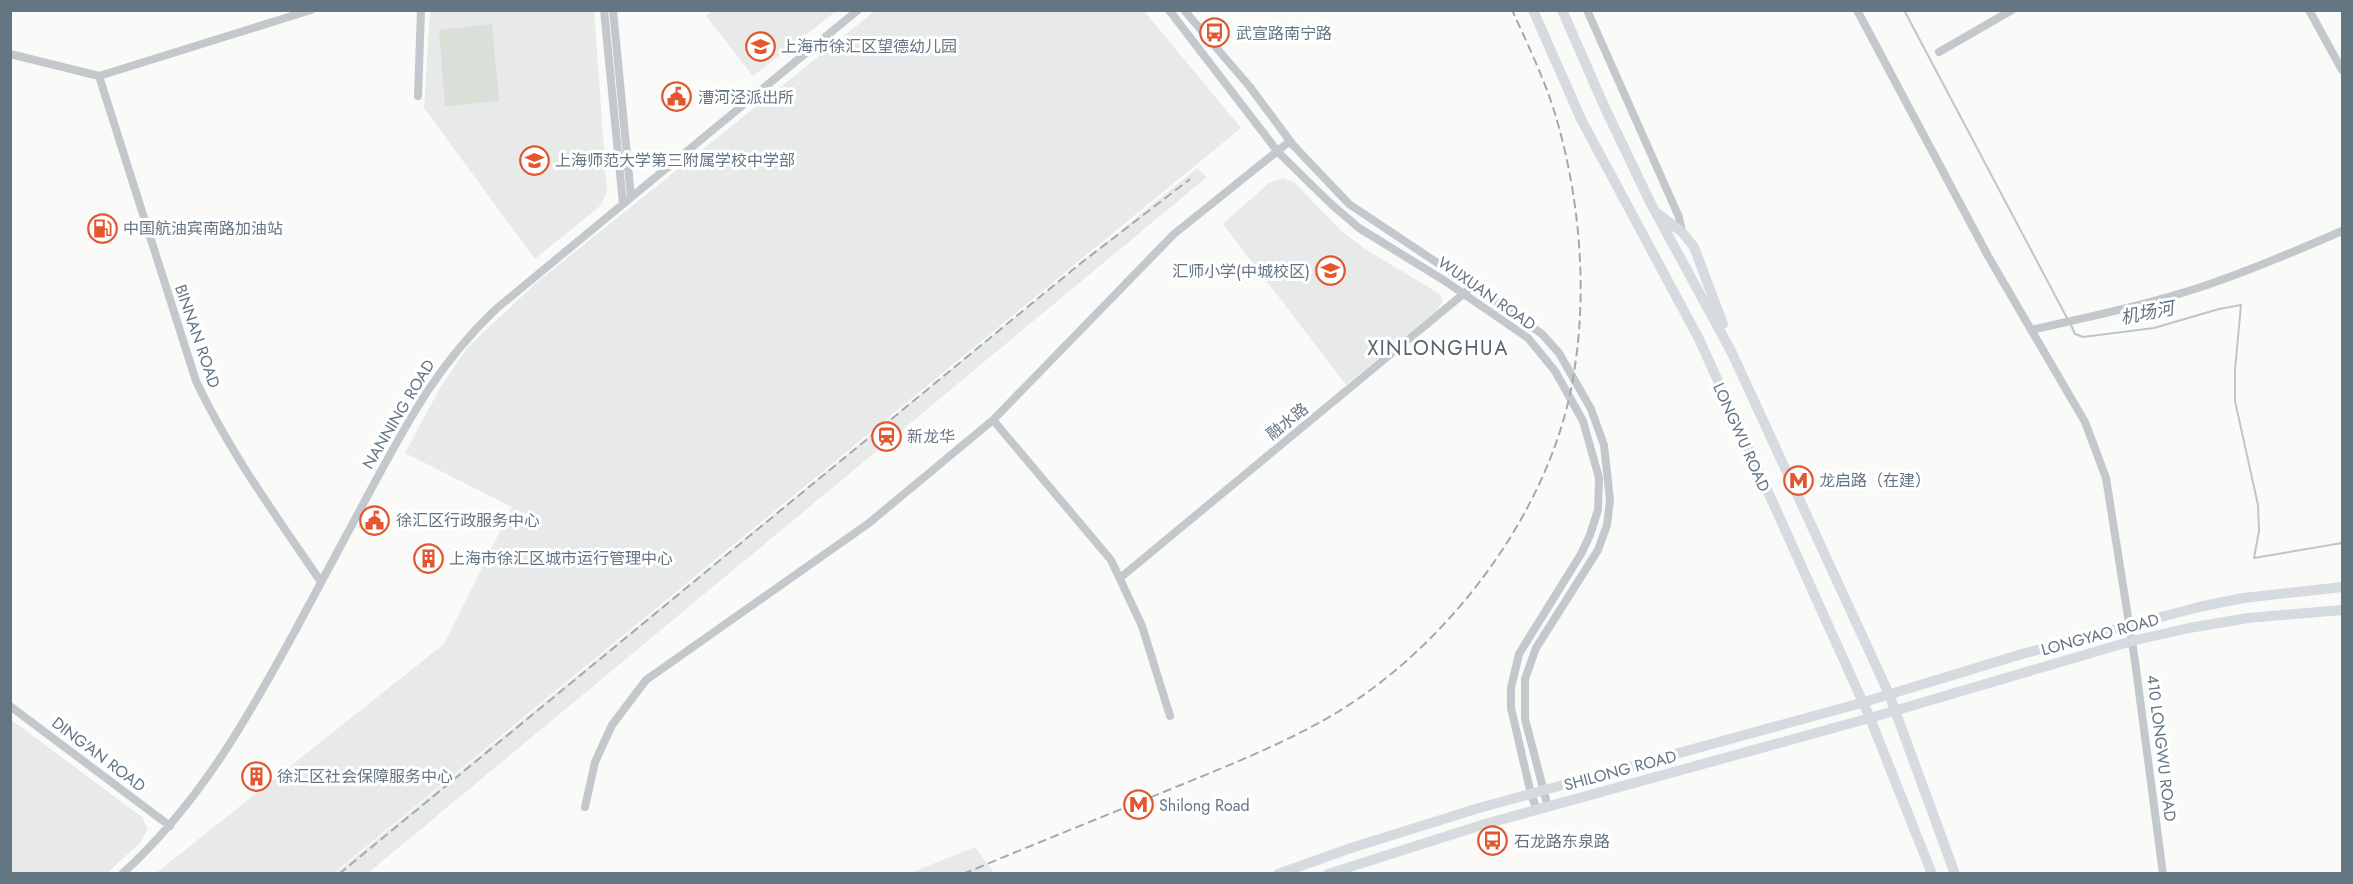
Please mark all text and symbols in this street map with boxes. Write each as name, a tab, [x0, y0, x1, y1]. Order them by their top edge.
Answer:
bus stop icon: 武宣路南宁路	[1199, 17, 1231, 49]
place label: 武宣路南宁路	[1236, 22, 1332, 45]
school or university icon: 上海市徐汇区望德幼儿园	[744, 30, 776, 62]
place label: 上海市徐汇区望德幼儿园	[781, 35, 957, 58]
public building icon: 漕河泾派出所	[661, 81, 693, 113]
place label: 漕河泾派出所	[698, 86, 794, 109]
school or university icon: 上海师范大学第三附属学校中学部	[518, 144, 550, 176]
place label: 上海师范大学第三附属学校中学部	[555, 149, 795, 172]
fuel station icon: 中国航油宾南路加油站	[86, 212, 118, 244]
place label: 中国航油宾南路加油站	[123, 217, 283, 240]
street label: WUXUAN ROAD	[1433, 251, 1541, 336]
school or university icon: 汇师小学(中城校区)	[1315, 255, 1347, 287]
place label: 汇师小学(中城校区)	[1172, 260, 1310, 283]
street label: BINNAN ROAD	[169, 281, 226, 391]
water label: 机场河	[2118, 295, 2179, 331]
district label: XINLONGHUA	[1367, 334, 1509, 363]
street label: NANNING ROAD	[357, 355, 440, 473]
street label: LONGWU ROAD	[1707, 379, 1776, 495]
street label: 融水路	[1261, 397, 1313, 445]
station icon: 新龙华	[870, 420, 902, 452]
place label: 新龙华	[907, 425, 955, 448]
metro station icon: 龙启路（在建）	[1782, 464, 1814, 496]
place label: 龙启路（在建）	[1819, 469, 1931, 492]
public building icon: 徐汇区行政服务中心	[359, 504, 391, 536]
place label: 徐汇区行政服务中心	[396, 509, 540, 532]
building icon: 上海市徐汇区城市运行管理中心	[412, 542, 444, 574]
place label: 上海市徐汇区城市运行管理中心	[449, 547, 673, 570]
street label: LONGYAO ROAD	[2039, 608, 2162, 661]
street label: 410 LONGWU ROAD	[2141, 673, 2182, 823]
street label: DING'AN ROAD	[47, 711, 150, 797]
street label: SHILONG ROAD	[1561, 744, 1679, 797]
building icon: 徐汇区社会保障服务中心	[240, 760, 272, 792]
place label: 徐汇区社会保障服务中心	[277, 765, 453, 788]
metro station icon: Shilong Road	[1122, 789, 1154, 821]
place label: Shilong Road	[1159, 794, 1250, 817]
bus stop icon: 石龙路东泉路	[1477, 825, 1509, 857]
place label: 石龙路东泉路	[1514, 830, 1610, 853]

